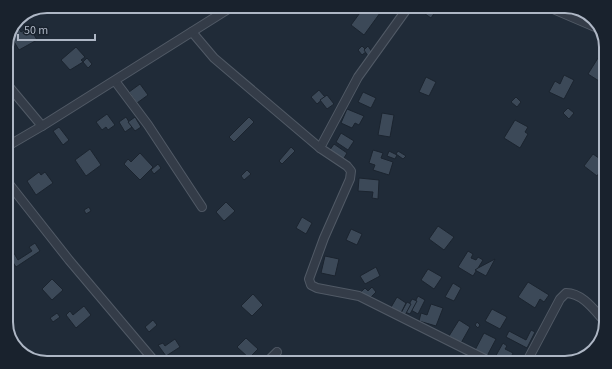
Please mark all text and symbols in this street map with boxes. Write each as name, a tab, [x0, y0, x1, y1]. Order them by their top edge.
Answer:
scale bar	[18, 16, 95, 42]
text: 50 m	[24, 22, 48, 39]

